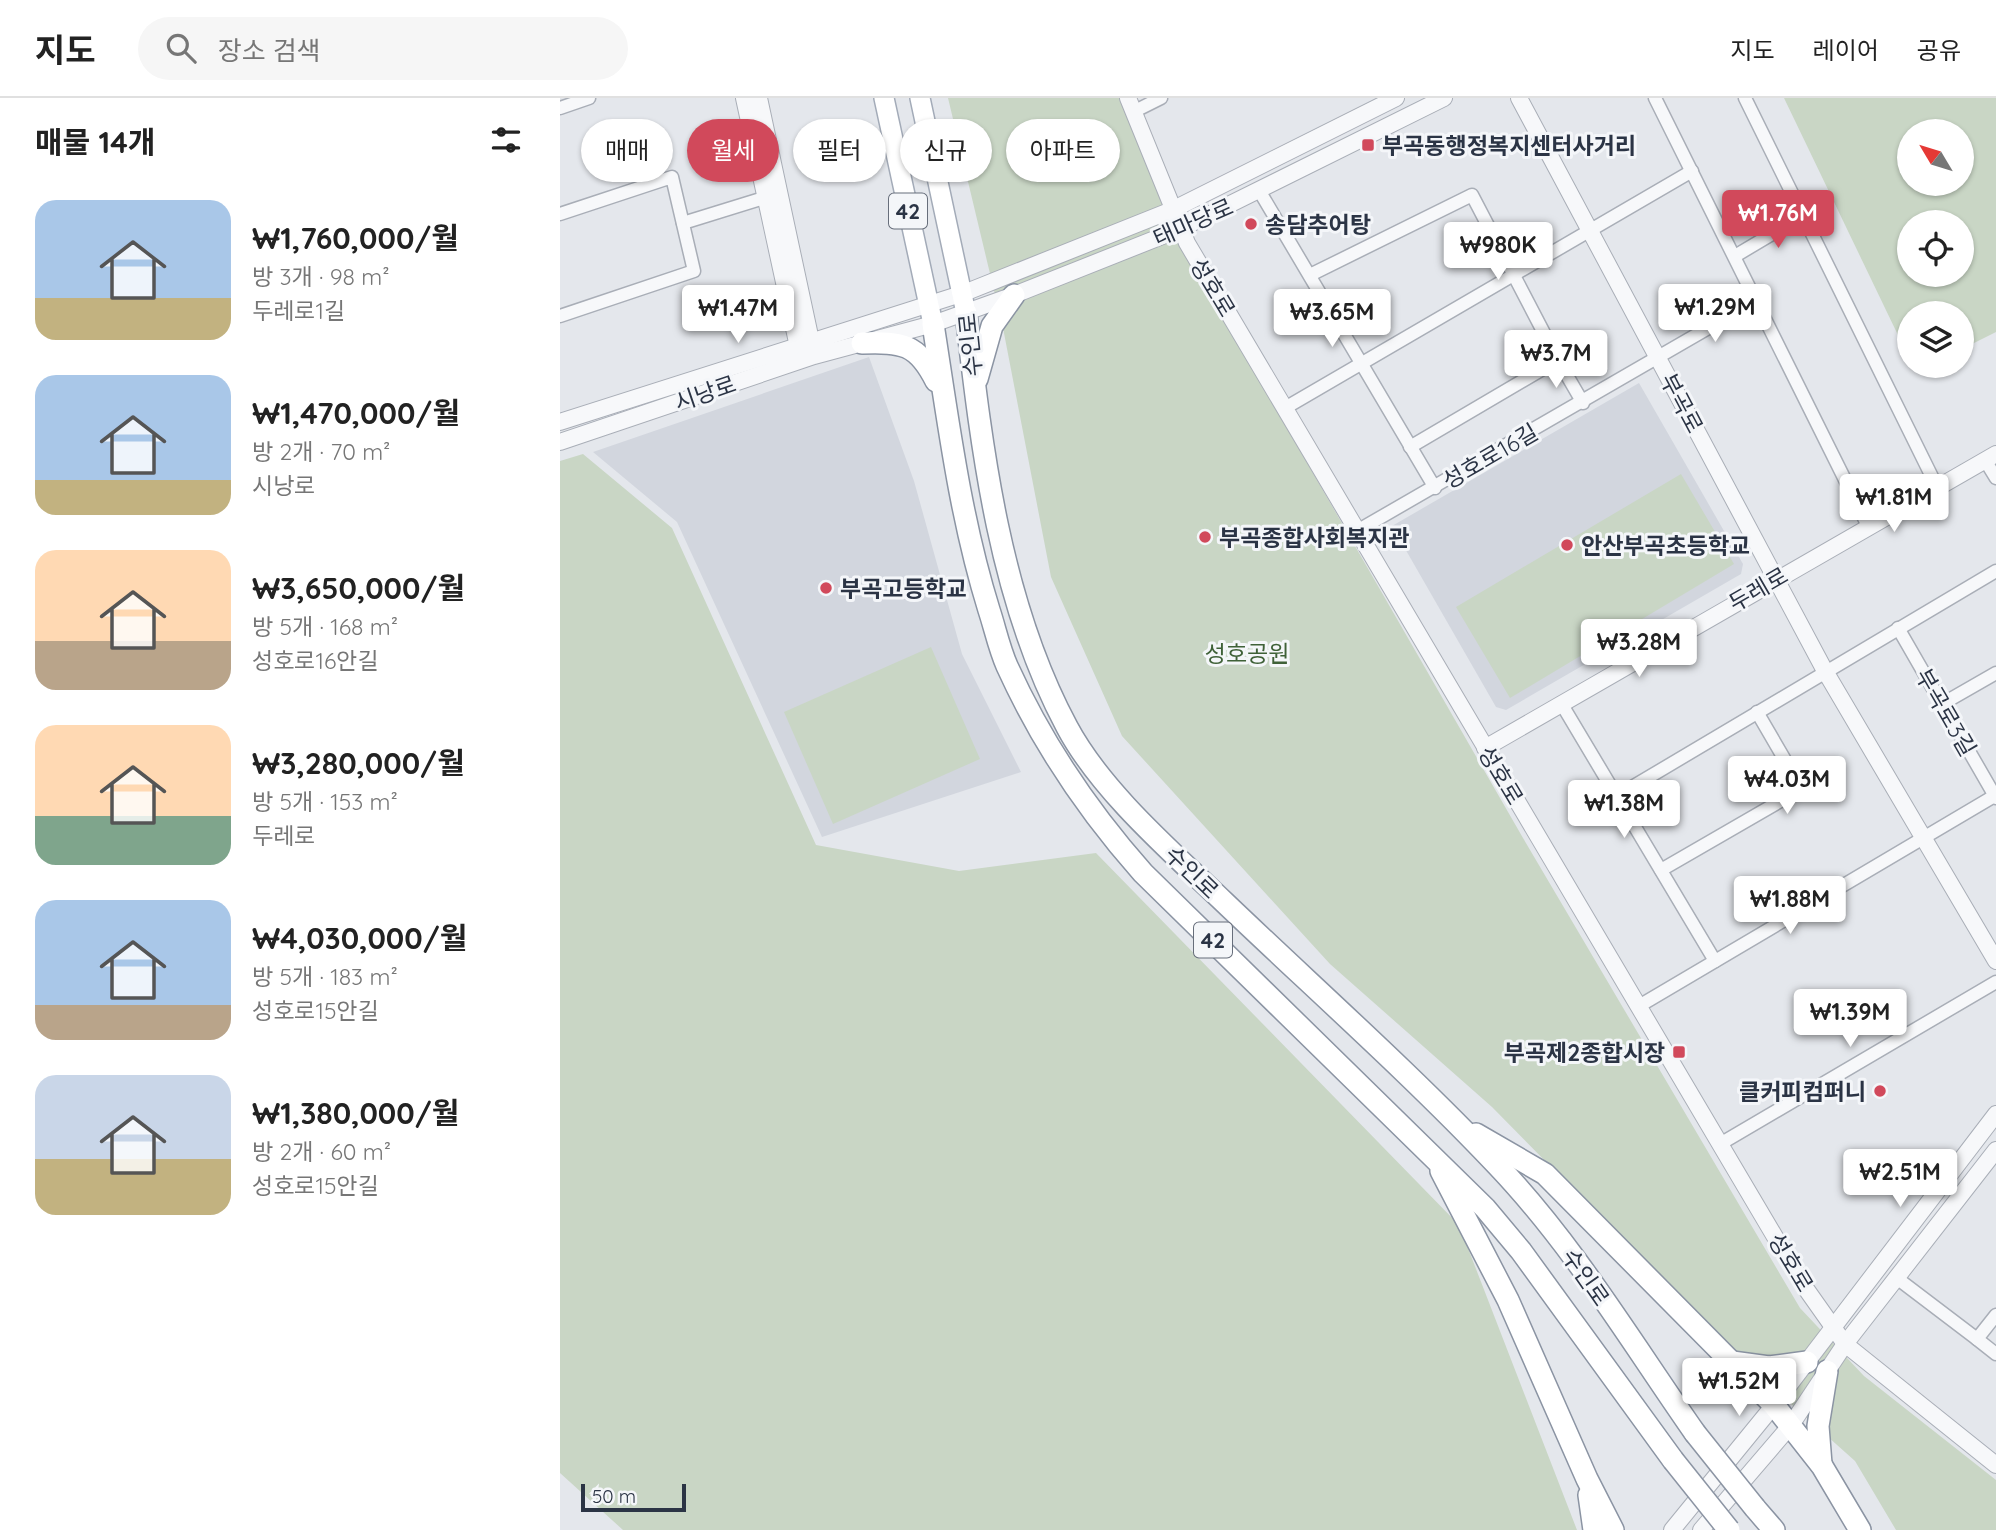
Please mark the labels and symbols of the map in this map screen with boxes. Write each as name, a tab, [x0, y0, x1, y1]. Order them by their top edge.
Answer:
north arrow	[1897, 119, 1974, 196]
place label: 부곡동행정복지센터사거리	[1382, 131, 1636, 160]
marker: 부곡동행정복지센터사거리	[1360, 137, 1376, 153]
pin: ₩1.76M	[1721, 190, 1835, 250]
street label: 태마당로	[1148, 192, 1238, 252]
road number: 42	[889, 194, 927, 228]
place label: 송담추어탕	[1265, 210, 1371, 239]
marker: 송담추어탕	[1243, 216, 1259, 232]
pin: ₩980K	[1449, 222, 1547, 282]
street label: 성호로	[1184, 252, 1242, 322]
pin: ₩1.29M	[1658, 285, 1772, 344]
pin: ₩1.47M	[681, 286, 795, 345]
pin: ₩3.65M	[1275, 289, 1389, 349]
street label: 수인로	[952, 312, 988, 378]
pin: ₩3.7M	[1507, 330, 1605, 390]
street label: 부곡로	[1654, 368, 1710, 438]
street label: 시낭로	[670, 369, 740, 417]
street label: 성호로16길	[1437, 417, 1543, 495]
pin: ₩1.81M	[1837, 474, 1951, 534]
place label: 부곡종합사회복지관	[1219, 523, 1409, 552]
marker: 부곡종합사회복지관	[1197, 529, 1213, 545]
place label: 안산부곡초등학교	[1581, 531, 1750, 560]
marker: 안산부곡초등학교	[1559, 537, 1575, 553]
street label: 두레로	[1723, 561, 1793, 617]
place label: 부곡고등학교	[840, 574, 967, 603]
marker: 부곡고등학교	[818, 580, 834, 596]
pin: ₩3.28M	[1582, 620, 1696, 679]
park label: 성호공원	[1205, 639, 1289, 668]
street label: 부곡로3길	[1909, 663, 1983, 761]
street label: 성호로	[1472, 740, 1530, 810]
pin: ₩4.03M	[1730, 756, 1844, 816]
pin: ₩1.38M	[1567, 780, 1681, 840]
street label: 수인로	[1159, 840, 1225, 904]
pin: ₩1.88M	[1733, 876, 1847, 936]
road number: 42	[1194, 922, 1232, 958]
pin: ₩1.39M	[1793, 990, 1907, 1049]
place label: 부곡제2종합시장	[1504, 1038, 1665, 1067]
marker: 부곡제2종합시장	[1671, 1044, 1687, 1060]
place label: 클커피컴퍼니	[1739, 1077, 1866, 1106]
marker: 클커피컴퍼니	[1872, 1083, 1888, 1099]
pin: ₩2.51M	[1843, 1150, 1957, 1209]
street label: 성호로	[1762, 1227, 1820, 1297]
street label: 수인로	[1556, 1243, 1616, 1311]
pin: ₩1.52M	[1682, 1358, 1796, 1418]
scale bar	[581, 1481, 686, 1513]

